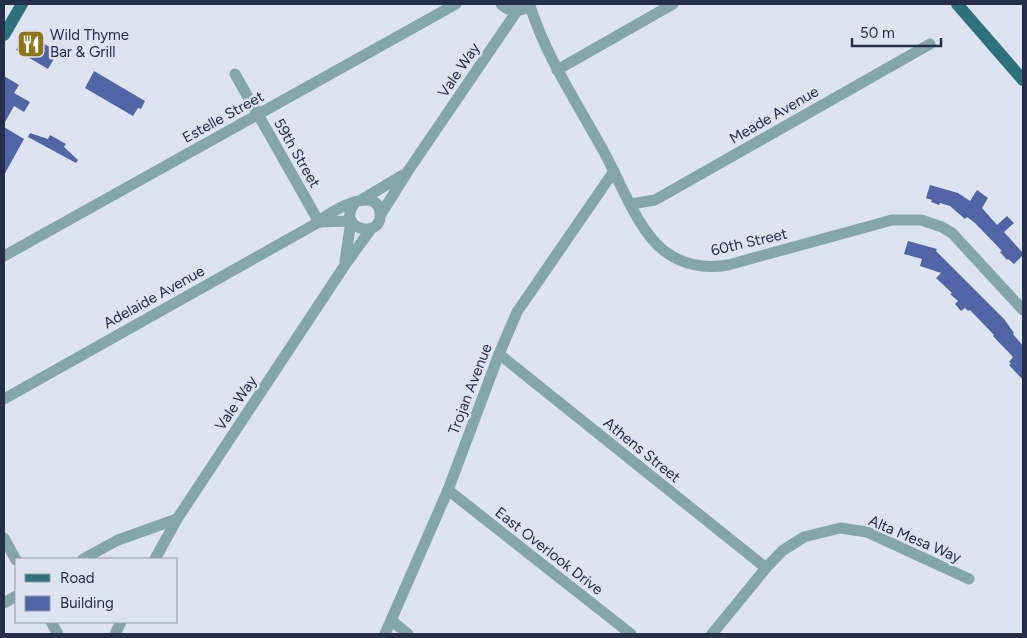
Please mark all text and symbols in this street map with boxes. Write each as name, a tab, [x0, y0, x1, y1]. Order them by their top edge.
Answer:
scale bar	[852, 15, 941, 47]
text: 50 m	[860, 24, 895, 42]
place label: Wild Thyme Bar & Grill	[50, 26, 129, 61]
restaurant icon: Wild Thyme Bar & Grill	[16, 29, 46, 59]
street label: Vale Way	[434, 39, 484, 101]
street label: Meade Avenue	[726, 82, 822, 148]
street label: Estelle Street	[179, 87, 267, 147]
street label: 59th Street	[270, 115, 324, 191]
street label: 60th Street	[709, 224, 789, 260]
street label: Adelaide Avenue	[100, 262, 208, 332]
street label: Trojan Avenue	[444, 341, 496, 437]
street label: Vale Way	[211, 372, 261, 434]
street label: Athens Street	[600, 414, 684, 487]
street label: East Overlook Drive	[492, 503, 606, 599]
street label: Alta Mesa Way	[866, 511, 964, 567]
legend	[15, 558, 178, 623]
text: Road	[60, 569, 95, 587]
text: Building	[60, 594, 114, 612]

